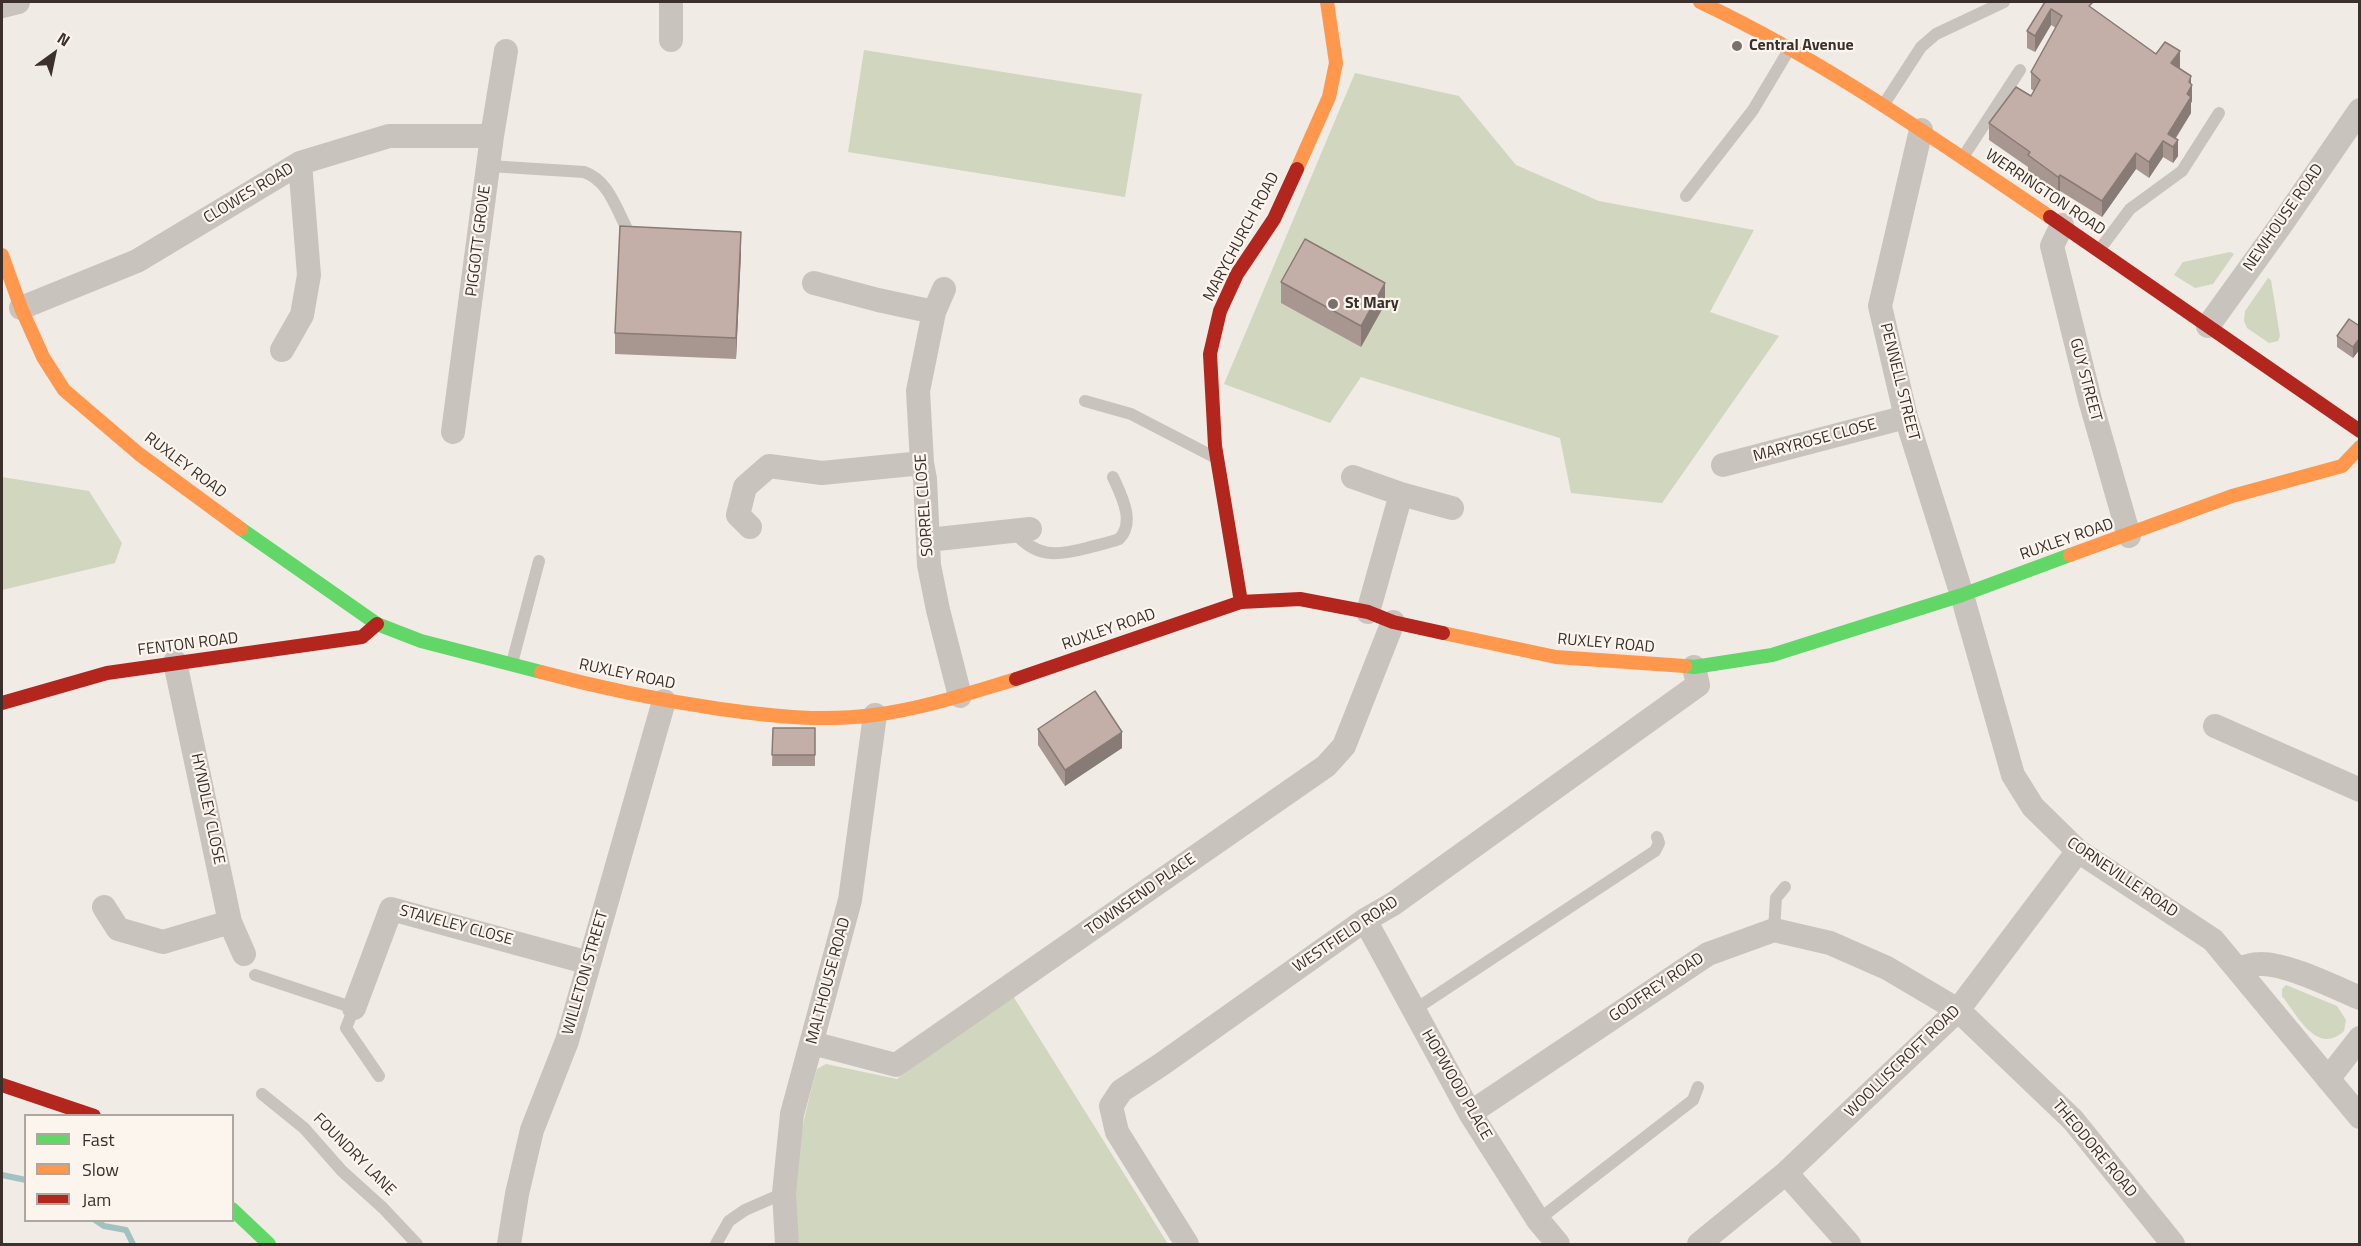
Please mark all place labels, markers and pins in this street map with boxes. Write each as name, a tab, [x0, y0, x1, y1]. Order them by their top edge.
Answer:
place label: Central Avenue	[1749, 36, 1854, 56]
marker: Central Avenue	[1730, 39, 1744, 53]
place label: St Mary	[1345, 294, 1399, 314]
marker: St Mary	[1326, 297, 1340, 311]

